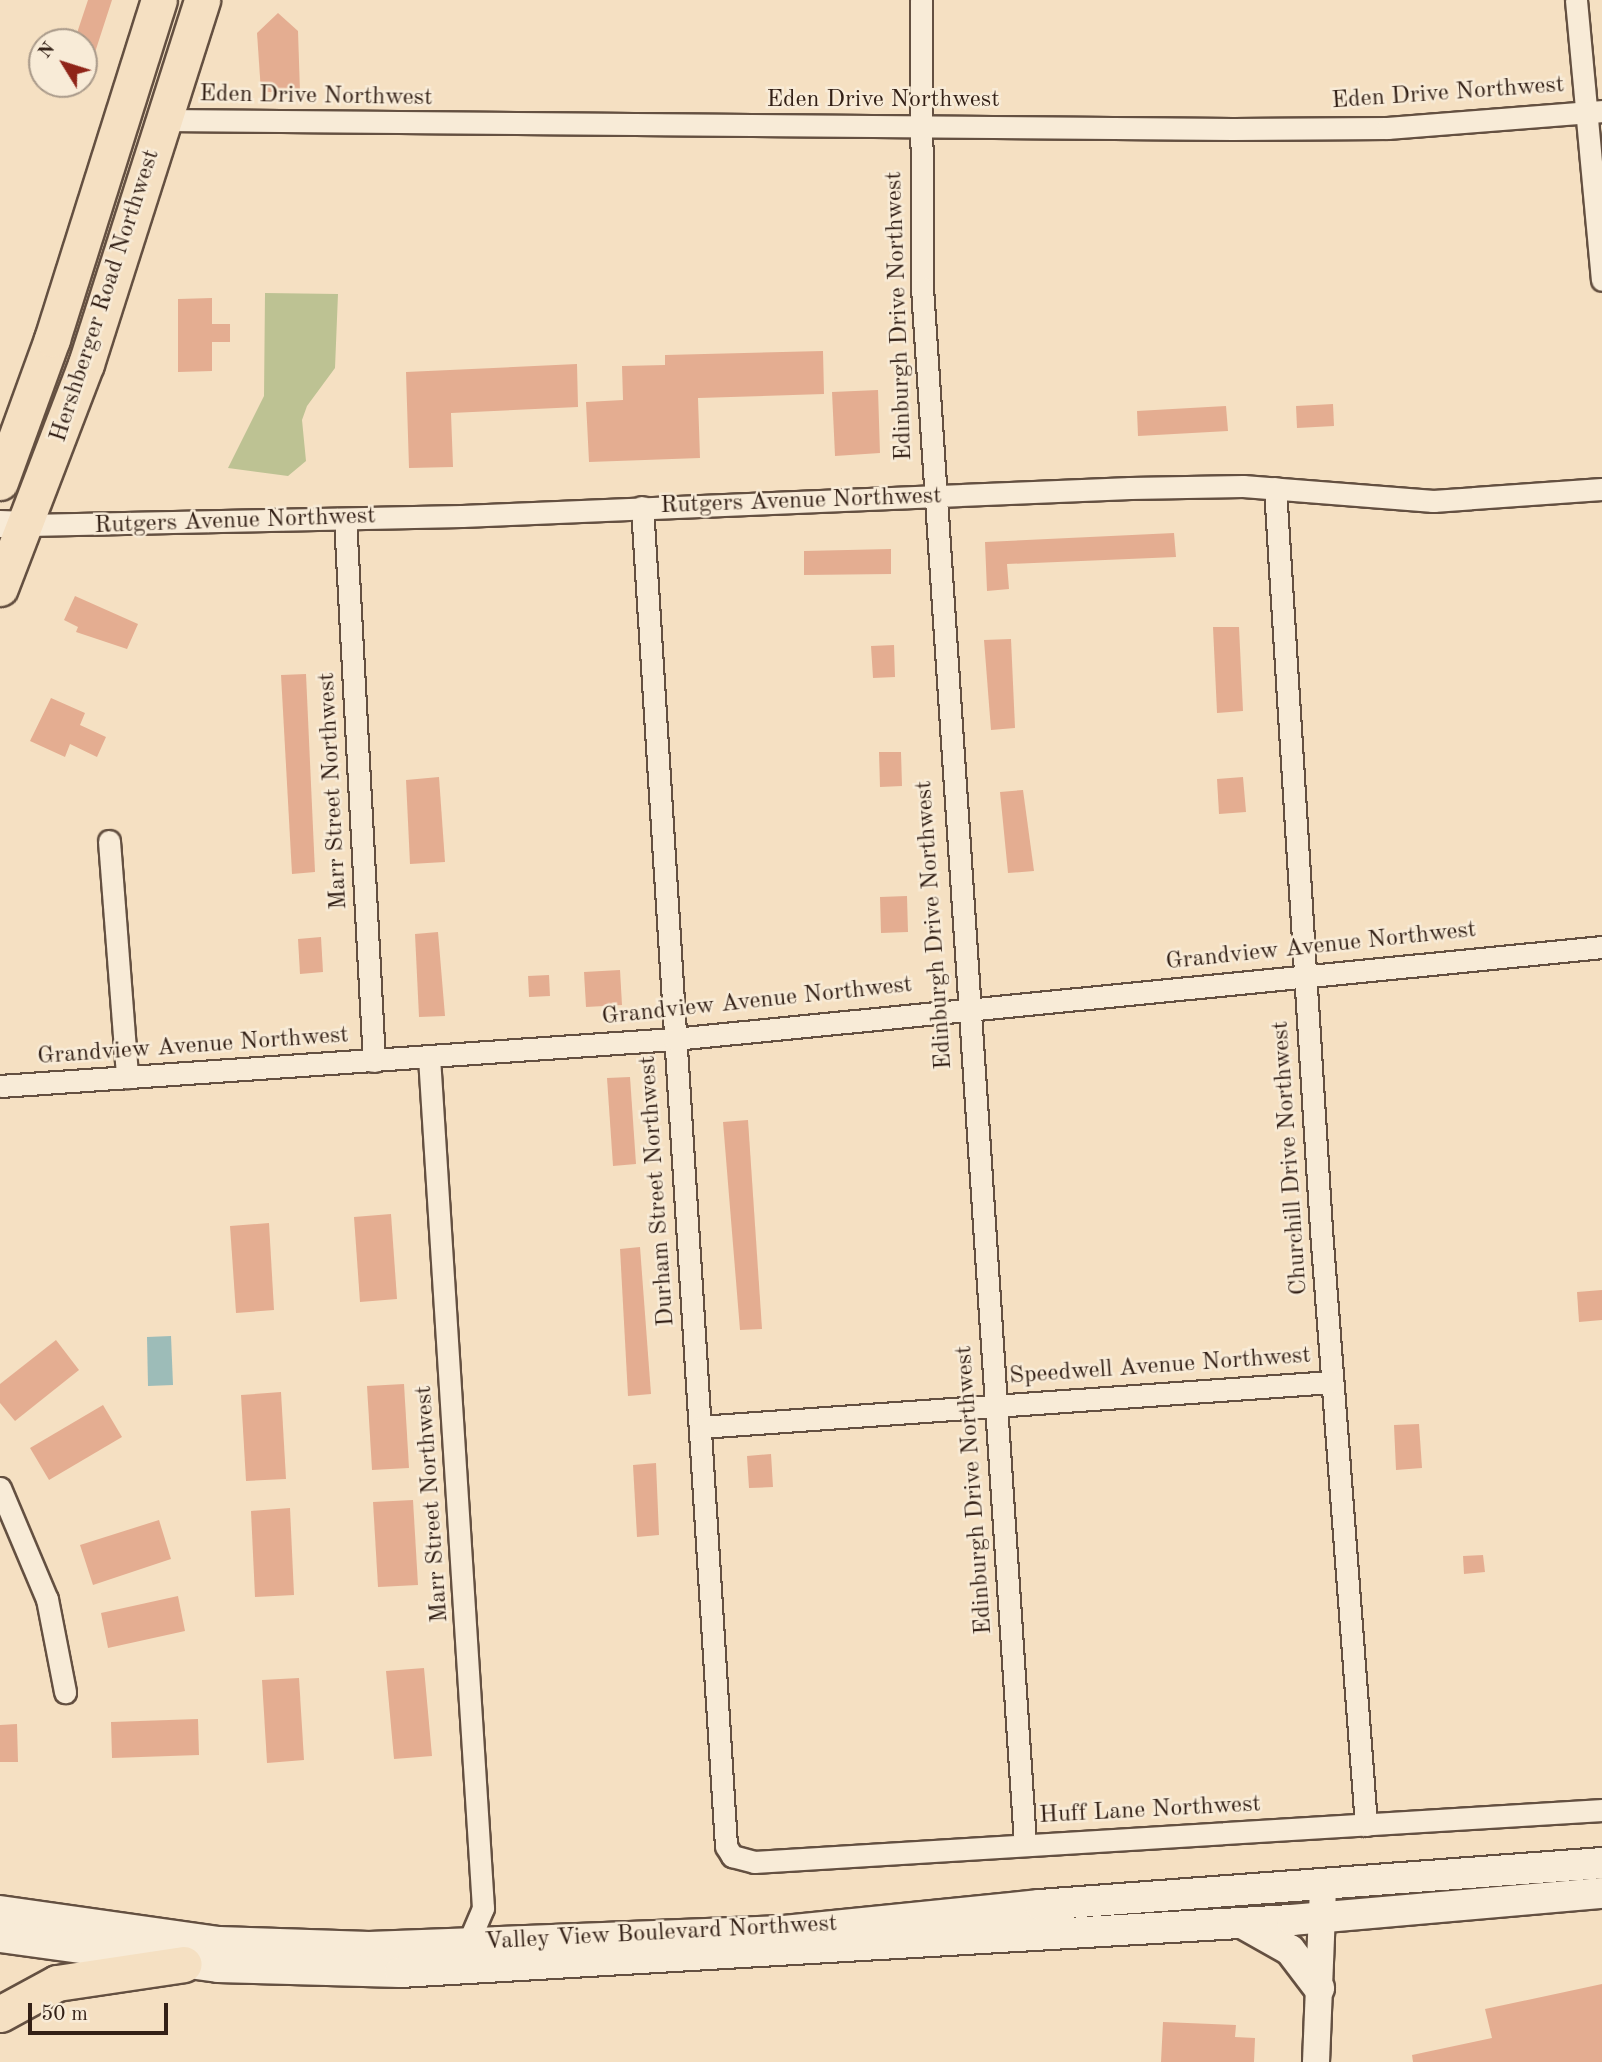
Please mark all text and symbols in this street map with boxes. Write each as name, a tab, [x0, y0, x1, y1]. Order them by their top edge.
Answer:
north arrow	[28, 28, 98, 98]
text: N	[36, 39, 60, 63]
street label: Eden Drive Northwest	[1331, 72, 1565, 116]
street label: Eden Drive Northwest	[199, 81, 433, 113]
street label: Eden Drive Northwest	[766, 87, 1000, 115]
street label: Hershberger Road Northwest	[45, 146, 167, 446]
street label: Edinburgh Drive Northwest	[881, 171, 919, 461]
street label: Rutgers Avenue Northwest	[660, 483, 942, 521]
street label: Rutgers Avenue Northwest	[94, 503, 376, 541]
street label: Marr Street Northwest	[313, 672, 355, 910]
street label: Edinburgh Drive Northwest	[911, 780, 959, 1070]
street label: Grandview Avenue Northwest	[1164, 916, 1478, 978]
street label: Grandview Avenue Northwest	[600, 971, 914, 1033]
street label: Churchill Drive Northwest	[1267, 1020, 1315, 1296]
street label: Grandview Avenue Northwest	[36, 1022, 350, 1072]
street label: Durham Street Northwest	[634, 1055, 682, 1327]
street label: Speedwell Avenue Northwest	[1008, 1342, 1312, 1392]
street label: Edinburgh Drive Northwest	[951, 1345, 999, 1635]
street label: Marr Street Northwest	[410, 1384, 456, 1624]
street label: Huff Lane Northwest	[1038, 1791, 1262, 1831]
street label: Valley View Boulevard Northwest	[484, 1910, 838, 1958]
scale bar	[32, 1988, 172, 2032]
text: 50 m	[41, 2004, 88, 2025]

